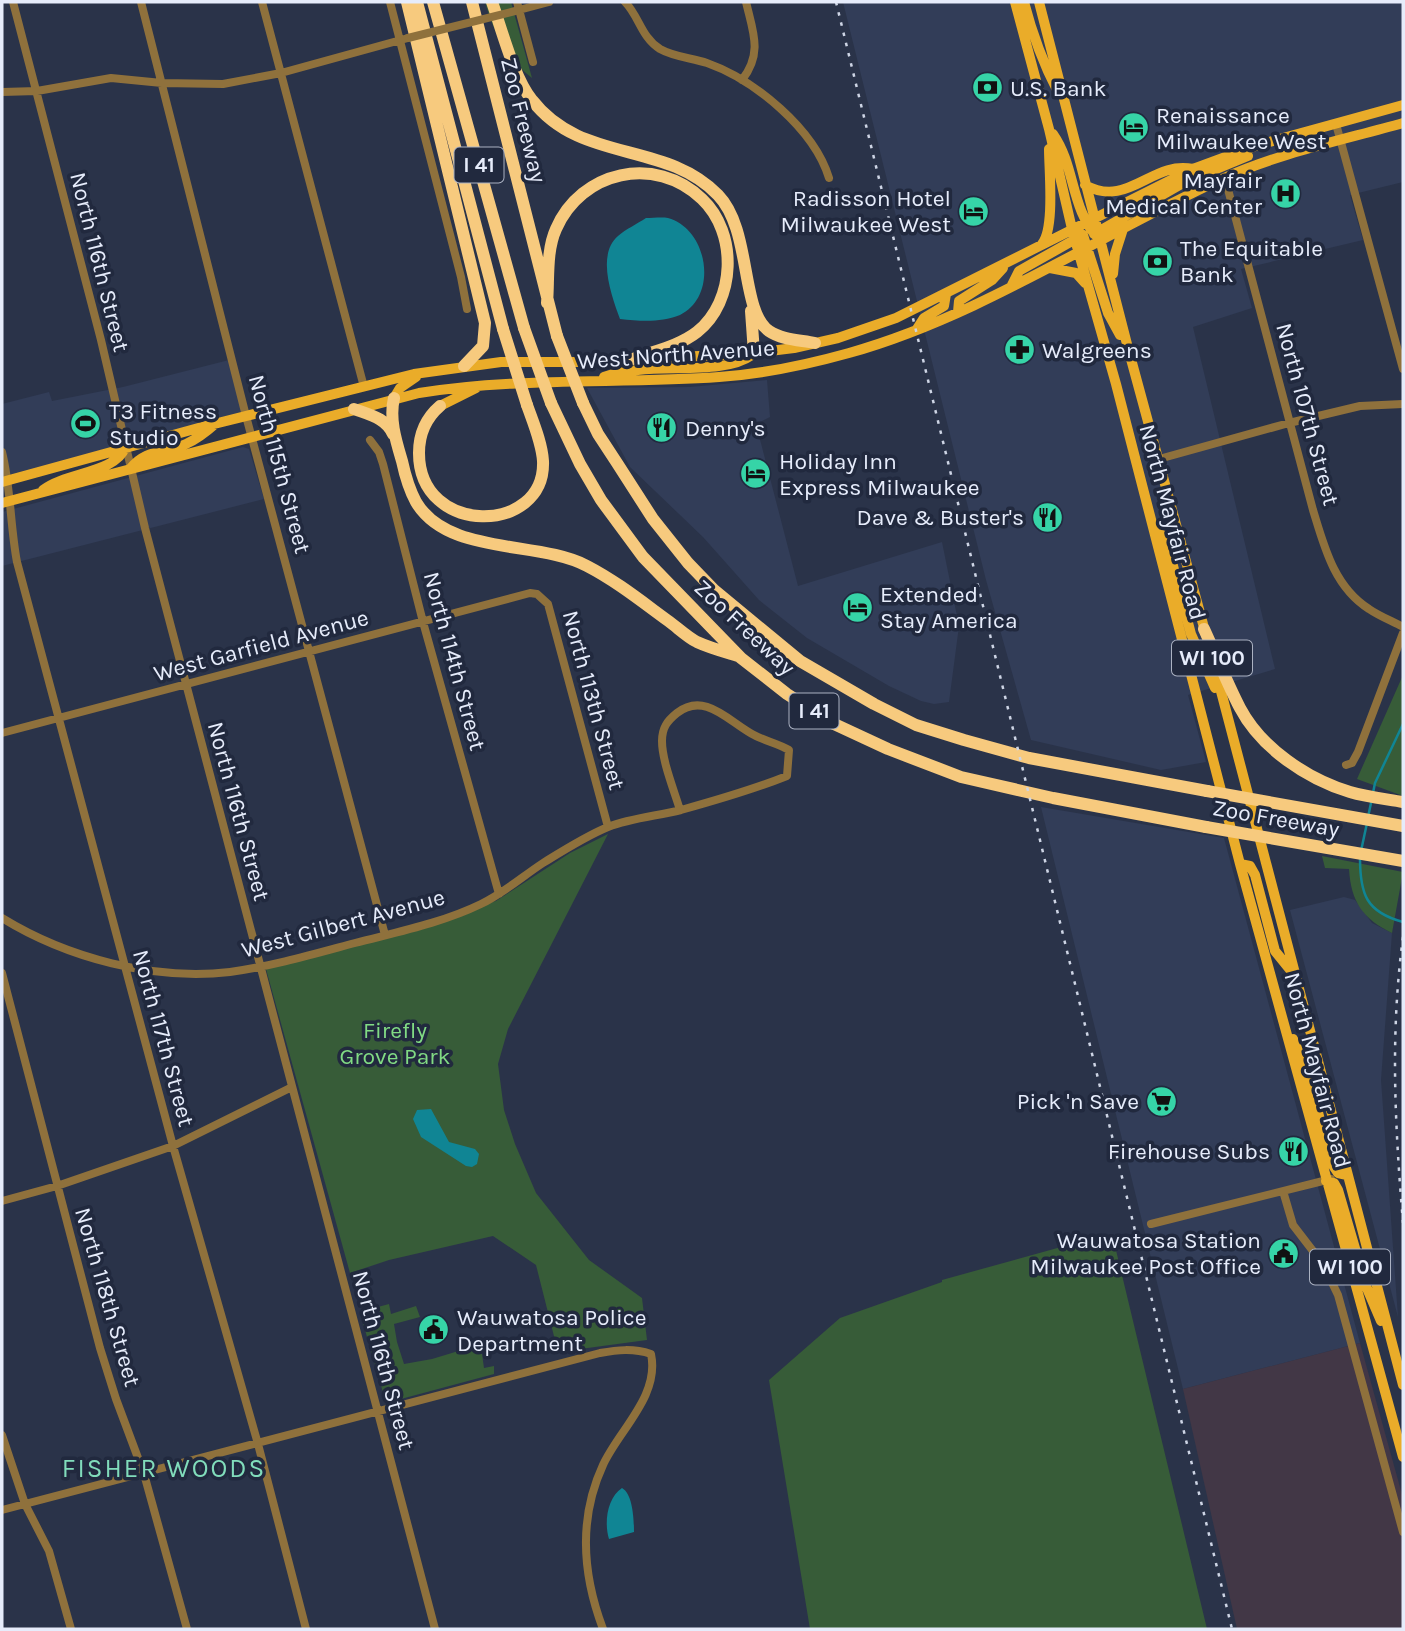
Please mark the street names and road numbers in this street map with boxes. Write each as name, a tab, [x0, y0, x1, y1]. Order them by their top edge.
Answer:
street label: Zoo Freeway	[495, 55, 552, 186]
road number: I 41	[454, 148, 504, 182]
street label: North 116th Street	[64, 170, 135, 355]
street label: North 107th Street	[1270, 320, 1345, 509]
street label: West North Avenue	[576, 334, 776, 375]
street label: North 115th Street	[243, 372, 316, 557]
street label: North Mayfair Road	[1133, 421, 1212, 623]
street label: North 114th Street	[418, 569, 491, 754]
street label: Zoo Freeway	[689, 574, 801, 681]
street label: West Garfield Avenue	[151, 604, 372, 687]
street label: North 113th Street	[557, 608, 631, 793]
road number: WI 100	[1172, 640, 1252, 676]
road number: I 41	[790, 694, 838, 728]
street label: North 116th Street	[202, 719, 275, 904]
street label: Zoo Freeway	[1210, 794, 1342, 843]
street label: West Gilbert Avenue	[238, 883, 448, 964]
street label: North 117th Street	[127, 947, 200, 1130]
street label: North Mayfair Road	[1278, 969, 1357, 1171]
street label: North 118th Street	[69, 1204, 146, 1390]
road number: WI 100	[1310, 1250, 1390, 1284]
street label: North 116th Street	[347, 1268, 420, 1453]

